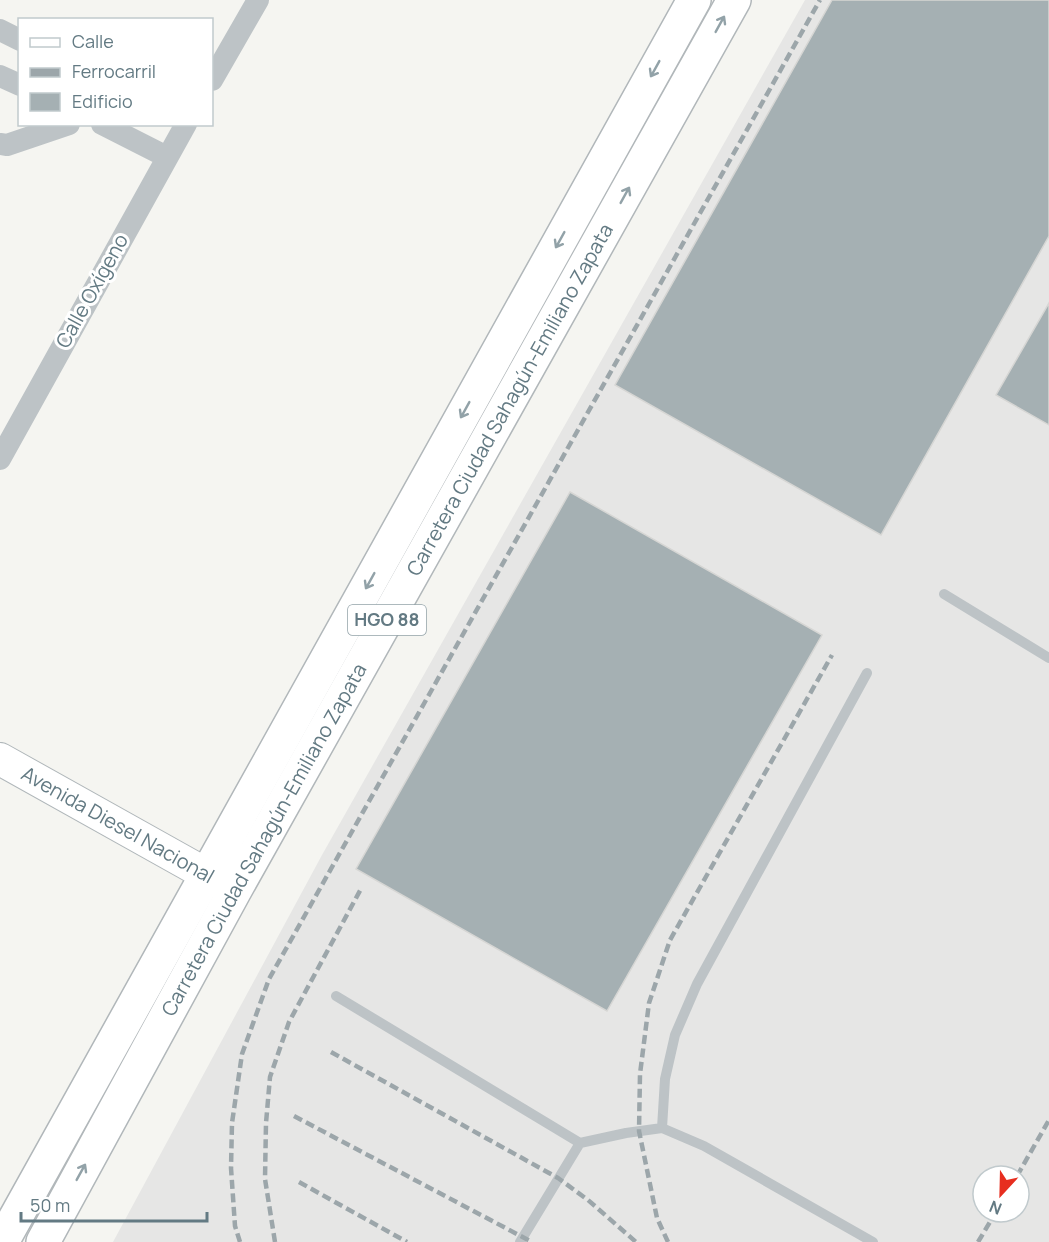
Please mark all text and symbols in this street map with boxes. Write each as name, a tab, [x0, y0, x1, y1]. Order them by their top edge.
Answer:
one-way arrow	[715, 16, 727, 33]
legend	[18, 18, 213, 126]
text: Calle	[72, 29, 114, 53]
text: Ferrocarril	[72, 59, 156, 83]
one-way arrow	[649, 60, 660, 78]
text: Edificio	[72, 89, 133, 113]
one-way arrow	[620, 186, 631, 204]
street label: Carretera Ciudad Sahagún-Emiliano Zapata	[400, 219, 619, 580]
street label: Calle Oxígeno	[49, 229, 134, 353]
one-way arrow	[554, 231, 566, 248]
one-way arrow	[459, 401, 471, 418]
one-way arrow	[364, 572, 376, 589]
road number: HGO 88	[348, 605, 426, 635]
street label: Carretera Ciudad Sahagún-Emiliano Zapata	[155, 658, 372, 1021]
street label: Avenida Diesel Nacional	[17, 760, 219, 889]
one-way arrow	[75, 1164, 87, 1181]
north arrow	[971, 1164, 1031, 1224]
scale bar	[21, 1185, 207, 1223]
text: 50 m	[30, 1193, 70, 1217]
text: N	[986, 1196, 1005, 1220]

